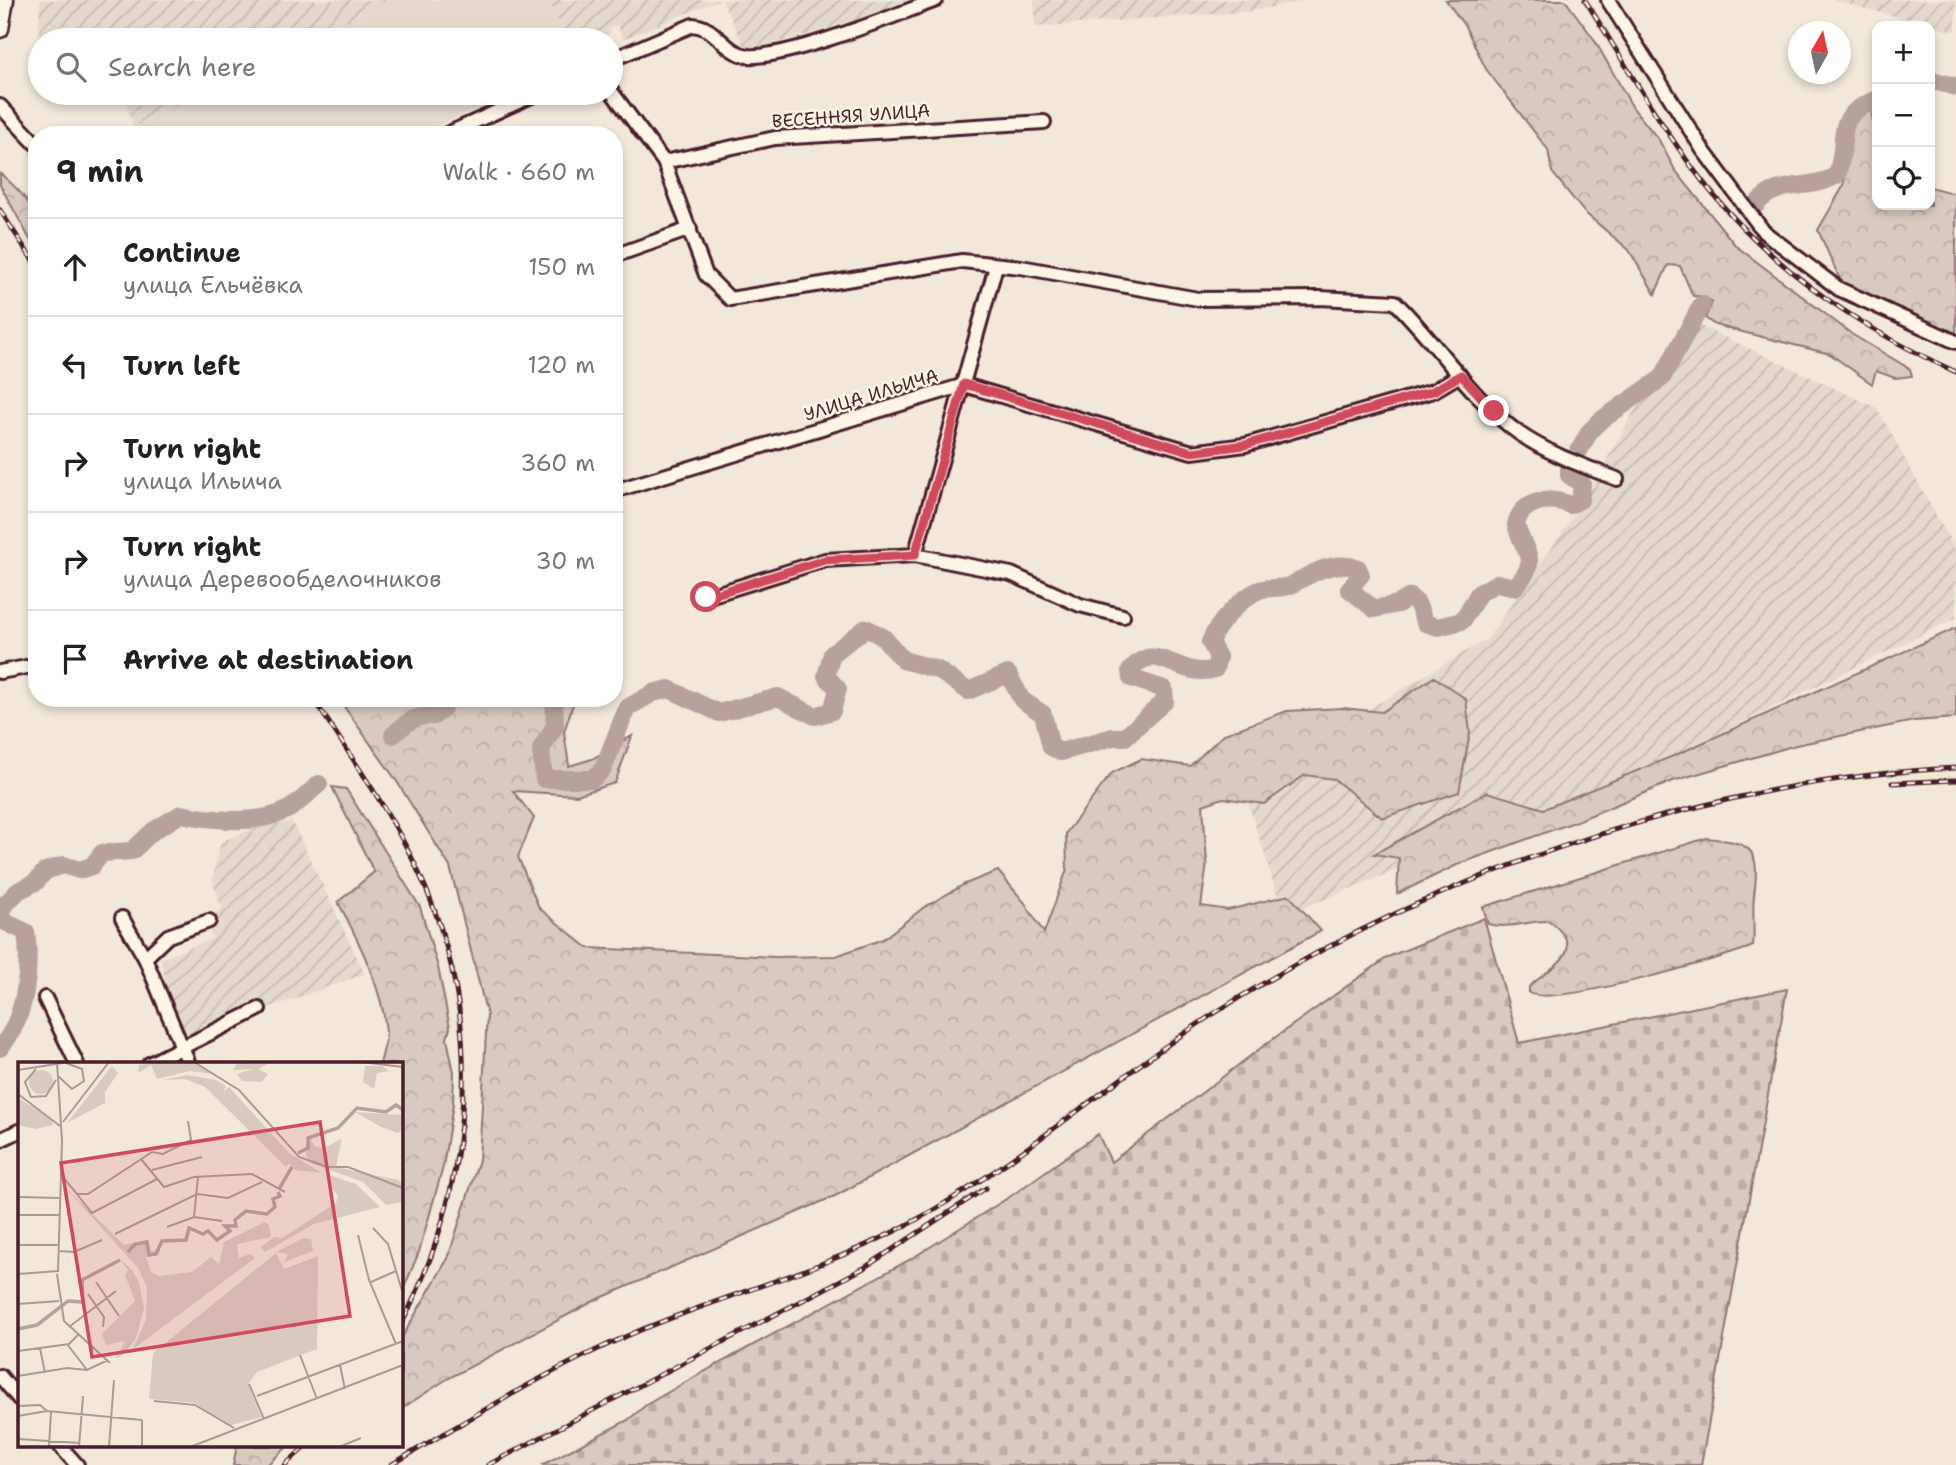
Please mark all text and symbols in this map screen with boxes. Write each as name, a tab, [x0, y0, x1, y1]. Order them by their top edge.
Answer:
north arrow	[1788, 21, 1851, 84]
map controls	[1872, 21, 1935, 210]
button: +	[1872, 21, 1935, 84]
search box	[28, 28, 623, 105]
icon: search	[52, 48, 90, 86]
text: Search here	[108, 49, 257, 84]
button: −	[1872, 84, 1935, 147]
street label: ВЕСЕННЯЯ УЛИЦА	[771, 98, 931, 134]
button: locate	[1872, 147, 1935, 210]
text: 9 min	[56, 151, 143, 192]
text: Walk · 660 m	[442, 157, 595, 187]
text: Continue	[123, 235, 241, 270]
icon: ahead	[56, 248, 94, 286]
text: 150 m	[528, 252, 595, 282]
text: улица Ельчёвка	[123, 270, 303, 300]
icon: left	[56, 346, 94, 384]
text: Turn left	[123, 348, 240, 383]
text: 120 m	[527, 350, 595, 380]
street label: УЛИЦА ИЛЬИЧА	[801, 363, 941, 427]
route end	[1478, 395, 1509, 426]
text: Turn right	[123, 431, 261, 466]
icon: right	[56, 444, 94, 482]
text: 360 m	[520, 448, 595, 478]
text: улица Ильича	[123, 466, 282, 496]
text: Turn right	[123, 529, 261, 564]
icon: right	[56, 542, 94, 580]
text: 30 m	[536, 546, 595, 576]
text: улица Деревообделочников	[123, 564, 441, 594]
route start	[690, 581, 721, 612]
icon: arrive	[56, 640, 94, 678]
text: Arrive at destination	[123, 642, 413, 677]
inset map	[18, 1062, 402, 1448]

